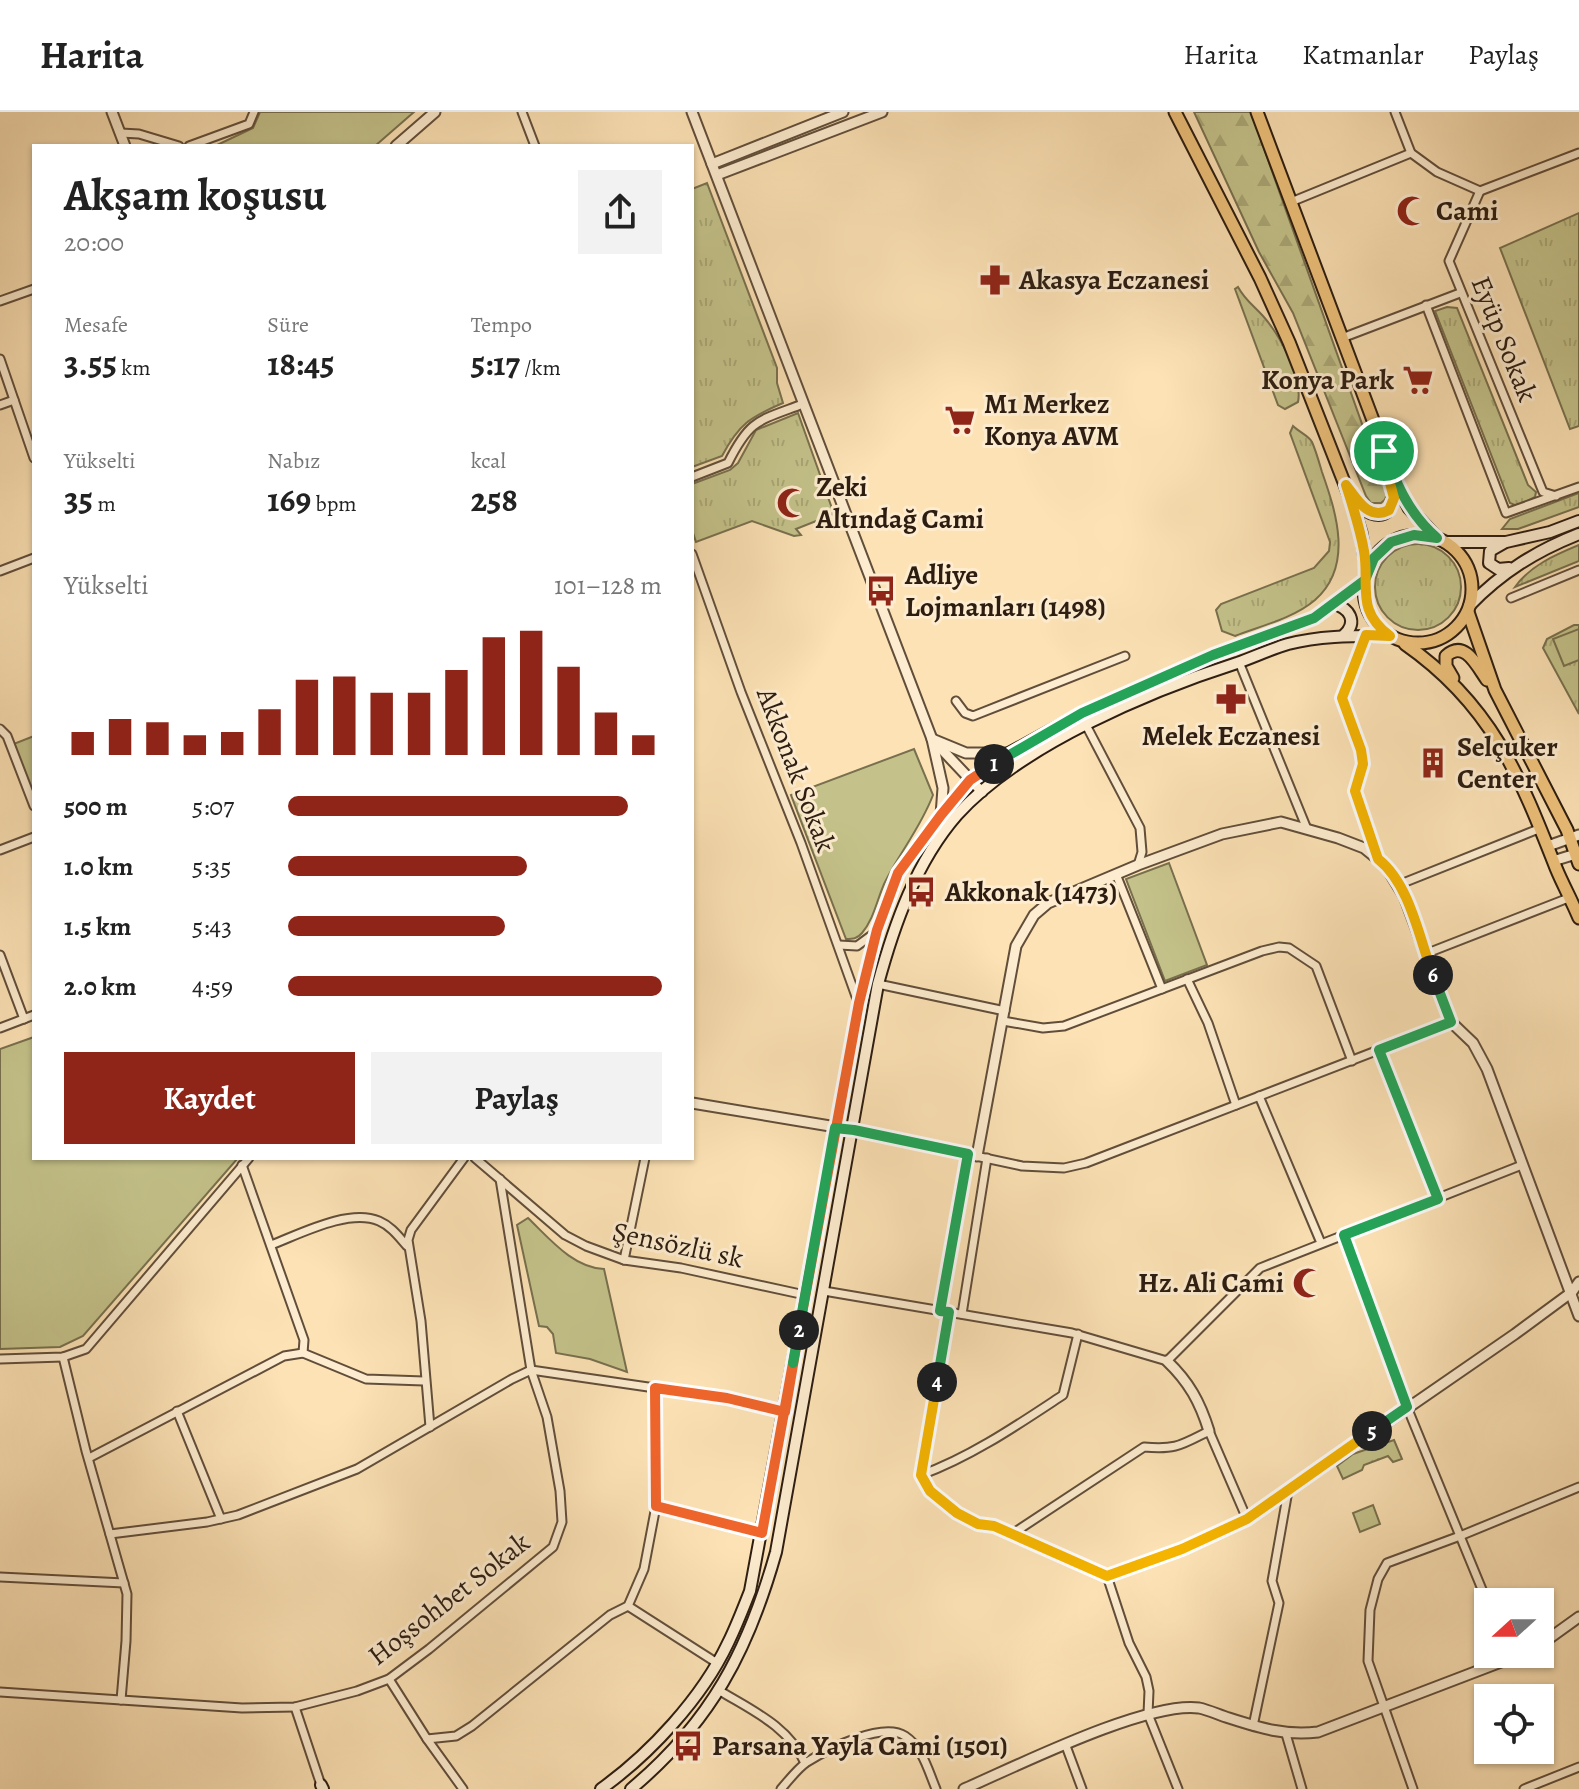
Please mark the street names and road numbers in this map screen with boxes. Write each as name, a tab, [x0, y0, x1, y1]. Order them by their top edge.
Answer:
street label: Eyüp Sokak	[1462, 271, 1546, 407]
street label: Akkonak Sokak	[747, 681, 845, 858]
street label: Şensözlü sk	[609, 1213, 747, 1277]
street label: Hoşsohbet Sokak	[360, 1524, 538, 1674]

